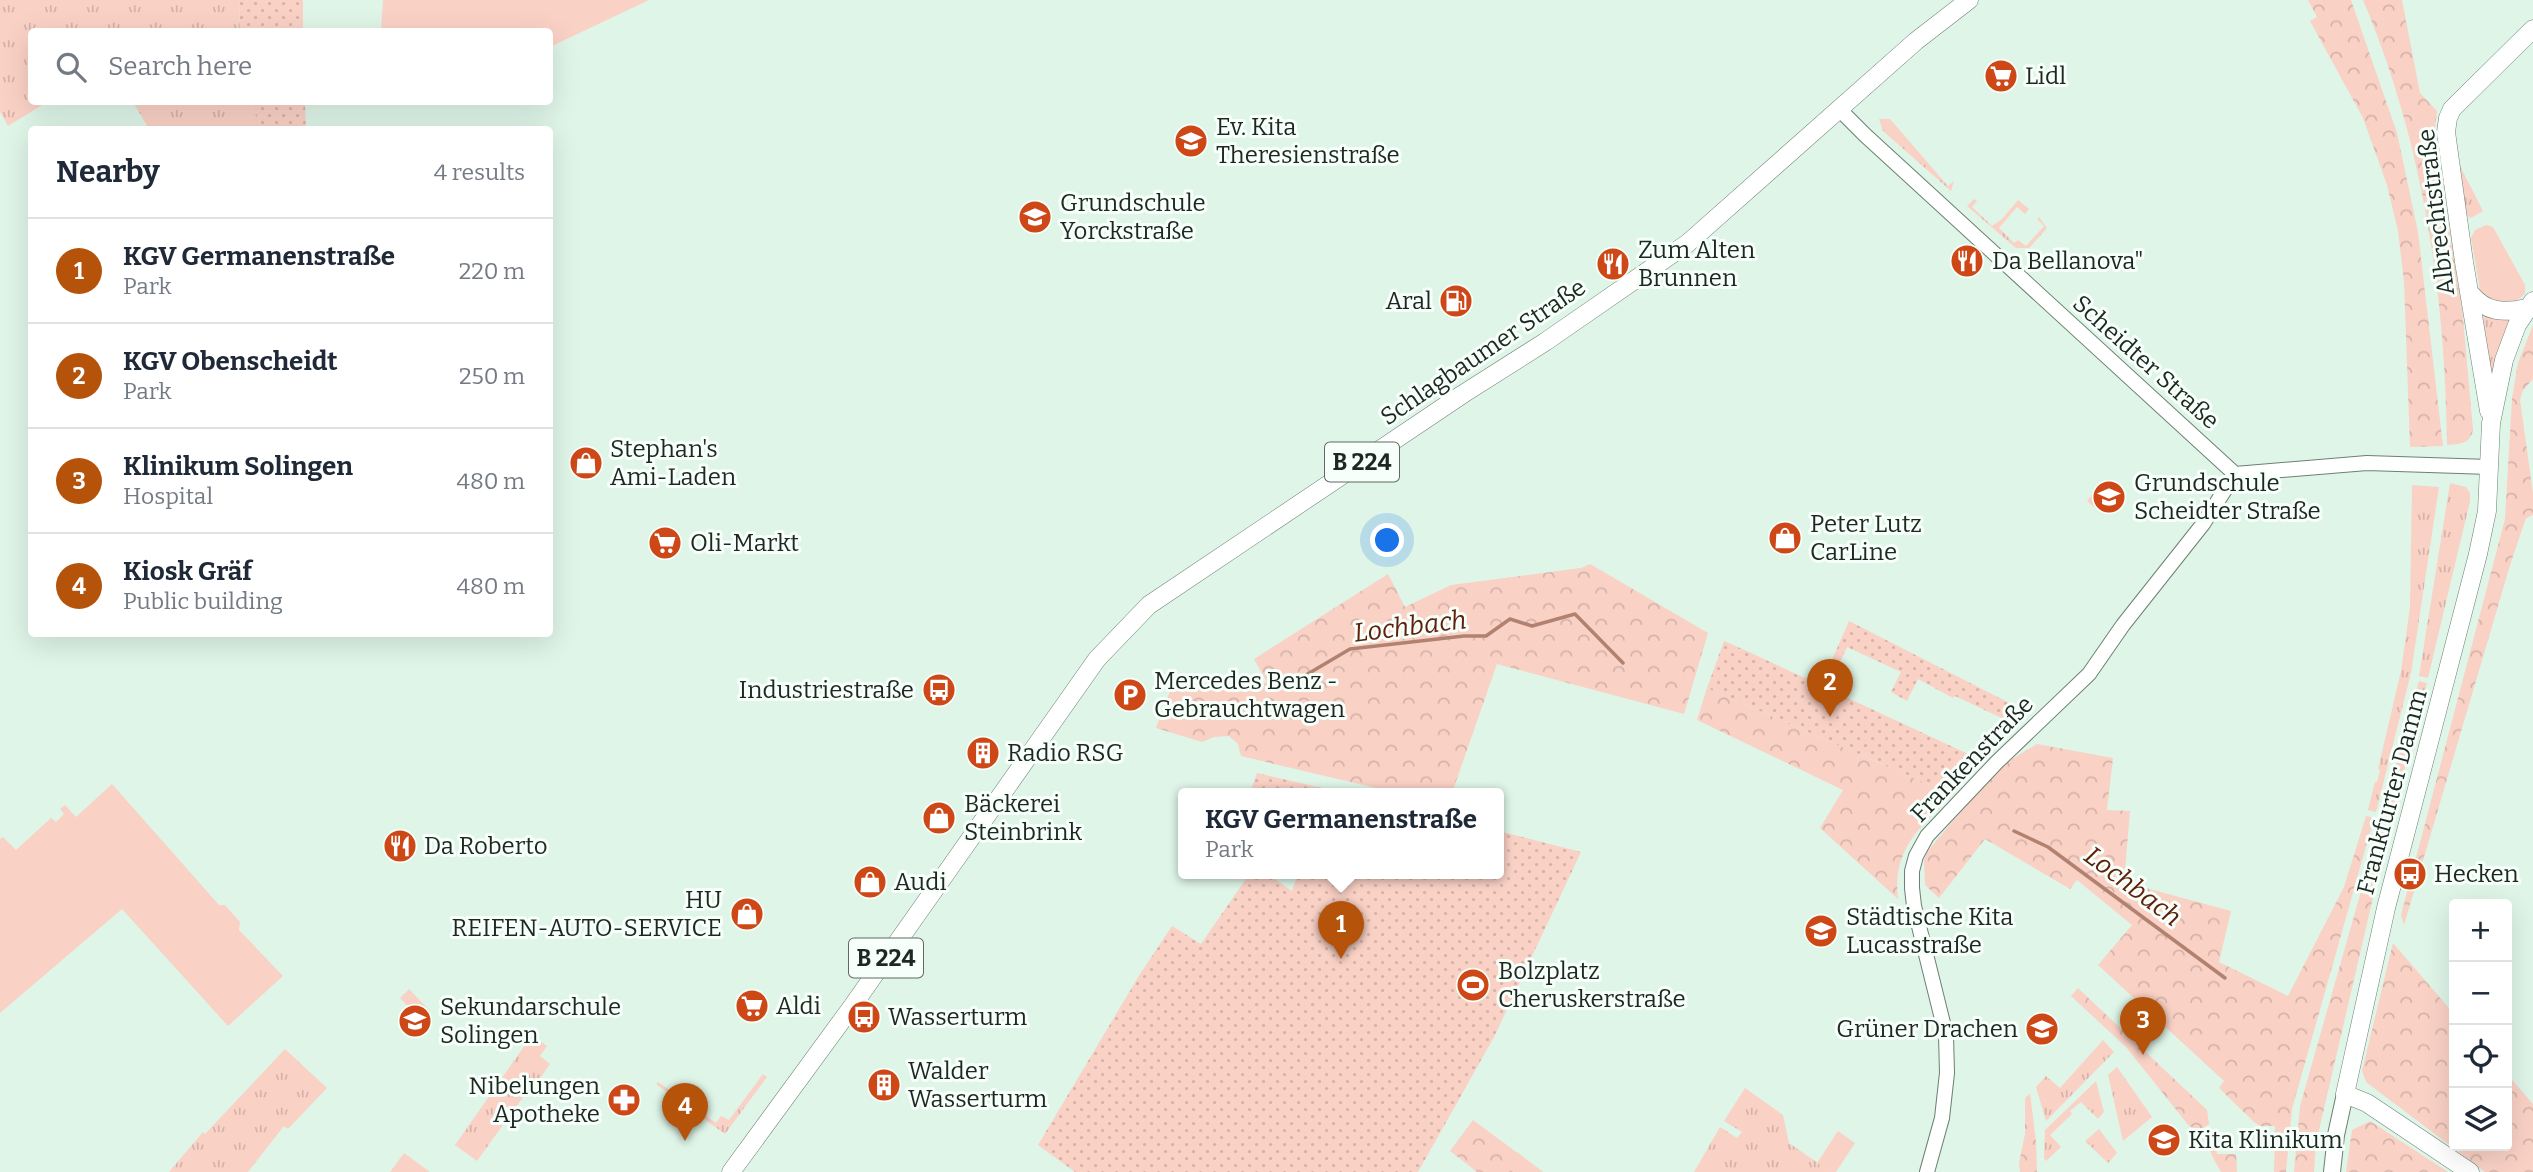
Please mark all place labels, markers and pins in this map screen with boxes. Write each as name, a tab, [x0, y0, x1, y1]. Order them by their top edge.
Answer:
supermarket icon: Lidl	[1982, 57, 2020, 95]
place label: Lidl	[2025, 62, 2066, 90]
place label: Ev. Kita Theresienstraße	[1216, 113, 1400, 169]
school or university icon: Ev. Kita Theresienstraße	[1172, 122, 1210, 160]
place label: Grundschule Yorckstraße	[1060, 189, 1206, 245]
school or university icon: Grundschule Yorckstraße	[1016, 198, 1054, 236]
place label: Zum Alten Brunnen	[1638, 236, 1755, 292]
restaurant icon: Da Bellanova"	[1948, 242, 1986, 280]
restaurant icon: Zum Alten Brunnen	[1594, 245, 1632, 283]
place label: Da Bellanova"	[1992, 247, 2143, 275]
fuel station icon: Aral	[1437, 282, 1475, 320]
place label: Aral	[1386, 287, 1432, 315]
place label: Stephan's Ami-Laden	[610, 435, 736, 491]
shop icon: Stephan's Ami-Laden	[567, 444, 605, 482]
place label: Grundschule Scheidter Straße	[2134, 469, 2321, 525]
school or university icon: Grundschule Scheidter Straße	[2090, 478, 2128, 516]
place label: Peter Lutz CarLine	[1810, 510, 1922, 566]
shop icon: Peter Lutz CarLine	[1766, 519, 1804, 557]
supermarket icon: Oli-Markt	[646, 524, 684, 562]
place label: Oli-Markt	[690, 529, 799, 557]
pin: 2	[1807, 659, 1853, 717]
place label: Mercedes Benz - Gebrauchtwagen	[1154, 667, 1345, 723]
bus stop icon: Industriestraße	[920, 671, 958, 709]
place label: Industriestraße	[739, 676, 914, 704]
parking icon: Mercedes Benz - Gebrauchtwagen	[1111, 676, 1149, 714]
building icon: Radio RSG	[964, 734, 1002, 772]
place label: Radio RSG	[1007, 739, 1123, 767]
place label: Bäckerei Steinbrink	[964, 790, 1082, 846]
shop icon: Bäckerei Steinbrink	[920, 799, 958, 837]
restaurant icon: Da Roberto	[381, 827, 419, 865]
place label: Da Roberto	[424, 832, 548, 860]
bus stop icon: Hecken	[2391, 855, 2429, 893]
place label: Hecken	[2434, 860, 2519, 888]
shop icon: Audi	[851, 863, 889, 901]
place label: Audi	[894, 868, 947, 896]
place label: HU REIFEN-AUTO-SERVICE	[452, 886, 722, 942]
shop icon: HU REIFEN-AUTO-SERVICE	[728, 895, 766, 933]
pin: 1	[1318, 901, 1364, 959]
place label: Städtische Kita Lucasstraße	[1846, 903, 2013, 959]
school or university icon: Städtische Kita Lucasstraße	[1802, 912, 1840, 950]
place label: Bolzplatz Cheruskerstraße	[1498, 957, 1686, 1013]
sports icon: Bolzplatz Cheruskerstraße	[1454, 966, 1492, 1004]
supermarket icon: Aldi	[733, 987, 771, 1025]
place label: Aldi	[776, 992, 821, 1020]
place label: Sekundarschule Solingen	[440, 993, 621, 1049]
pin: 3	[2120, 997, 2166, 1055]
bus stop icon: Wasserturm	[845, 998, 883, 1036]
school or university icon: Sekundarschule Solingen	[396, 1002, 434, 1040]
place label: Wasserturm	[888, 1003, 1027, 1031]
school or university icon: Grüner Drachen	[2023, 1010, 2061, 1048]
place label: Grüner Drachen	[1836, 1015, 2018, 1043]
place label: Walder Wasserturm	[908, 1057, 1047, 1113]
building icon: Walder Wasserturm	[865, 1066, 903, 1104]
place label: Nibelungen Apotheke	[468, 1072, 600, 1128]
pharmacy icon: Nibelungen Apotheke	[605, 1081, 643, 1119]
pin: 4	[662, 1083, 708, 1141]
school or university icon: Kita Klinikum	[2145, 1121, 2183, 1159]
place label: Kita Klinikum	[2188, 1126, 2343, 1154]

